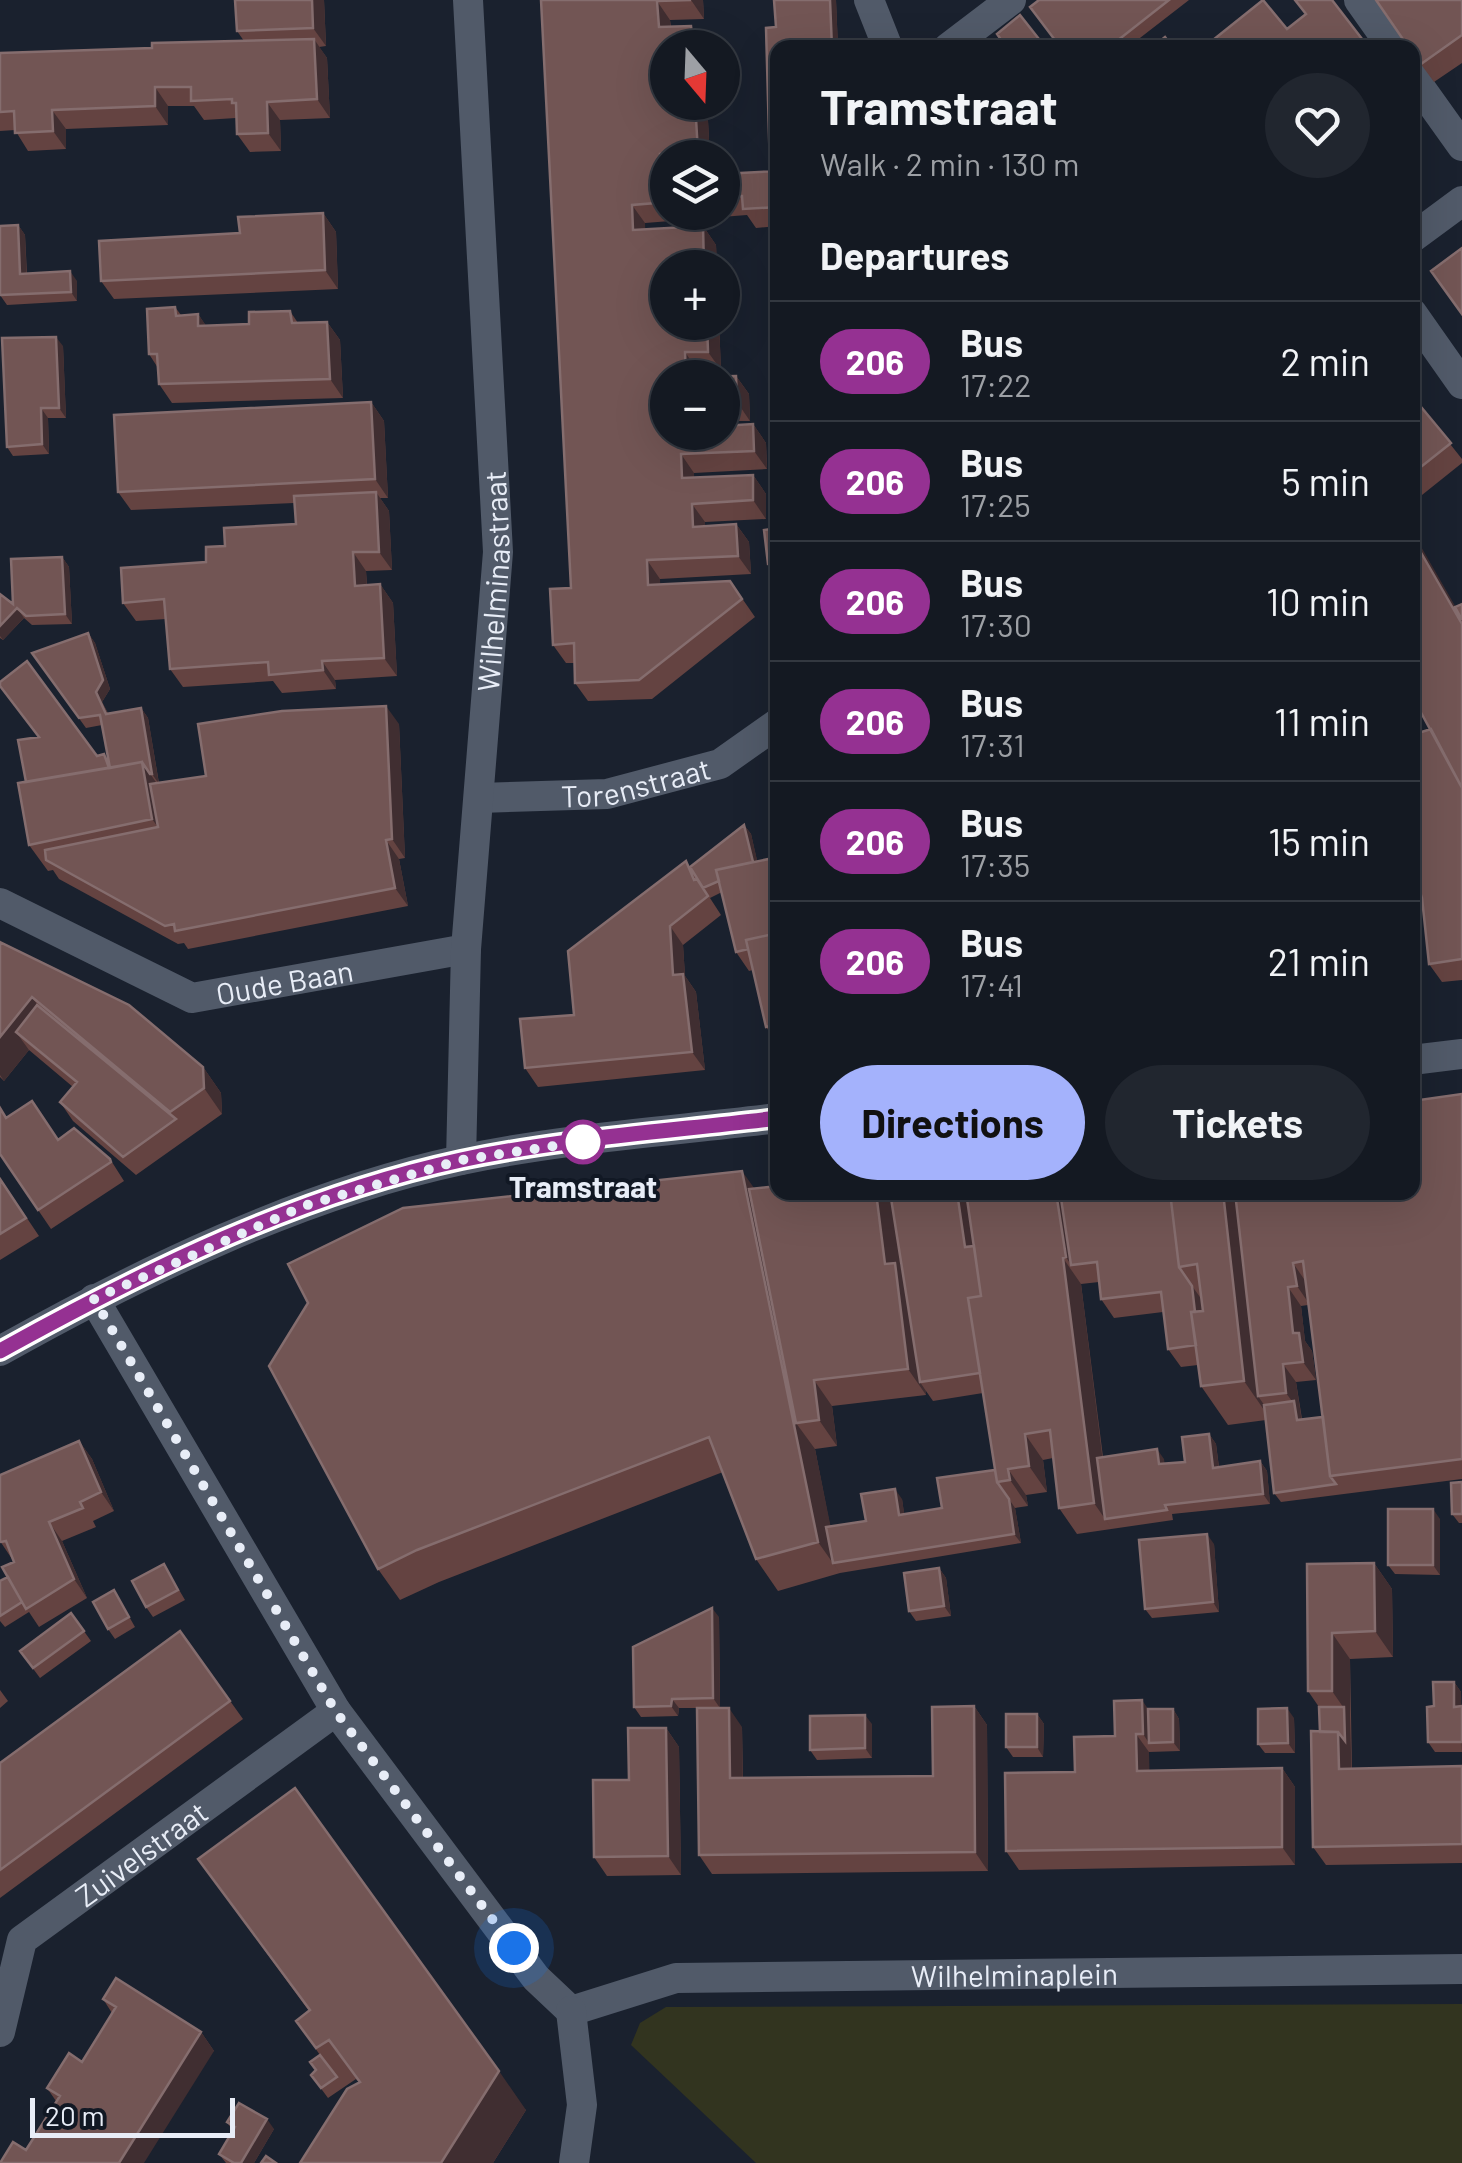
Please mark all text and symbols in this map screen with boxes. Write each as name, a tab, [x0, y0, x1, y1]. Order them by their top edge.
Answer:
north arrow	[650, 30, 740, 120]
map controls	[650, 30, 740, 450]
button: heart	[1265, 73, 1370, 178]
text: Tramstraat	[820, 77, 1058, 135]
button: layers	[650, 140, 740, 230]
text: Walk · 2 min · 130 m	[820, 144, 1079, 182]
text: Departures	[820, 232, 1009, 278]
button: +	[650, 250, 740, 340]
text: Bus	[960, 319, 1023, 365]
text: 2 min	[1280, 338, 1370, 384]
text: 206	[846, 340, 904, 382]
button: −	[650, 360, 740, 450]
text: 17:22	[960, 365, 1032, 403]
text: Bus	[960, 439, 1023, 485]
text: 5 min	[1281, 458, 1370, 504]
text: 206	[846, 460, 904, 502]
street label: Wilhelminastraat	[469, 470, 516, 693]
text: 17:25	[960, 485, 1031, 523]
text: Bus	[960, 559, 1023, 605]
text: 10 min	[1266, 578, 1370, 624]
text: 206	[846, 580, 904, 622]
text: 17:30	[960, 605, 1032, 643]
text: Bus	[960, 679, 1023, 725]
text: 11 min	[1274, 698, 1370, 744]
text: 206	[846, 700, 904, 742]
text: 17:31	[960, 725, 1025, 763]
street label: Torenstraat	[560, 749, 714, 813]
text: Bus	[960, 799, 1023, 845]
text: 15 min	[1268, 818, 1370, 864]
text: 206	[846, 820, 904, 862]
text: 17:35	[960, 845, 1030, 883]
text: Bus	[960, 919, 1023, 965]
text: 21 min	[1268, 938, 1370, 984]
text: 206	[846, 940, 904, 982]
street label: Oude Baan	[213, 952, 356, 1011]
text: 17:41	[960, 965, 1023, 1003]
button: Directions	[820, 1065, 1085, 1180]
button: Tickets	[1105, 1065, 1370, 1180]
marker: Tramstraat	[562, 1121, 604, 1163]
place label: Tramstraat	[509, 1168, 657, 1204]
street label: Zuivelstraat	[68, 1793, 214, 1913]
your location	[489, 1923, 539, 1973]
street label: Wilhelminaplein	[911, 1955, 1118, 1993]
scale bar	[30, 2093, 235, 2138]
text: 20 m	[45, 2098, 105, 2132]

